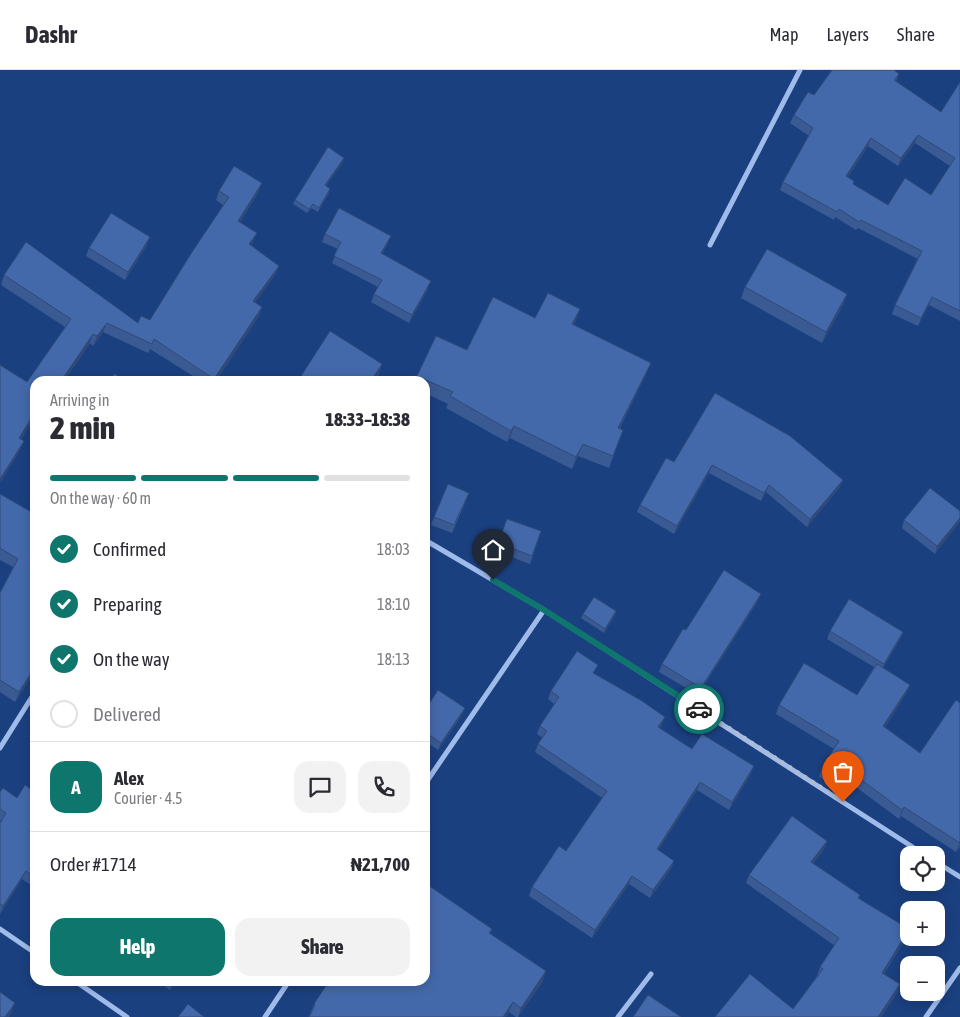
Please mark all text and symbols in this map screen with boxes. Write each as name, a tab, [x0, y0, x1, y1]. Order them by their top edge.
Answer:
text: Dashr	[25, 21, 77, 48]
text: Map	[769, 24, 798, 45]
text: Layers	[826, 24, 869, 45]
text: Share	[897, 24, 935, 45]
text: Arriving in	[50, 391, 110, 409]
text: 18:33–18:38	[325, 408, 410, 430]
text: 2 min	[50, 409, 115, 446]
text: On the way · 60 m	[50, 489, 151, 507]
pin	[472, 529, 514, 580]
icon: check	[50, 535, 78, 563]
icon: home	[479, 536, 507, 564]
text: Confirmed	[93, 538, 166, 560]
text: 18:03	[377, 540, 410, 558]
icon: check	[50, 590, 78, 618]
text: Preparing	[93, 593, 162, 615]
text: 18:10	[377, 595, 410, 613]
icon: check	[50, 645, 78, 673]
text: On the way	[93, 648, 170, 670]
text: 18:13	[377, 650, 410, 668]
courier	[674, 684, 724, 734]
icon: car	[685, 695, 713, 723]
text: Delivered	[93, 703, 161, 725]
pin	[822, 751, 864, 802]
icon: bag	[829, 758, 857, 786]
button: chat	[294, 761, 346, 813]
button: phone	[358, 761, 410, 813]
text: Alex	[114, 767, 144, 789]
text: A	[71, 776, 81, 798]
text: Courier · 4.5	[114, 789, 183, 807]
map controls	[900, 846, 945, 1001]
button: locate	[900, 846, 945, 891]
text: Order #1714	[50, 853, 137, 875]
text: ₦21,700	[351, 853, 410, 875]
button: +	[900, 901, 945, 946]
button: Help	[50, 918, 225, 976]
button: Share	[235, 918, 410, 976]
button: −	[900, 956, 945, 1001]

